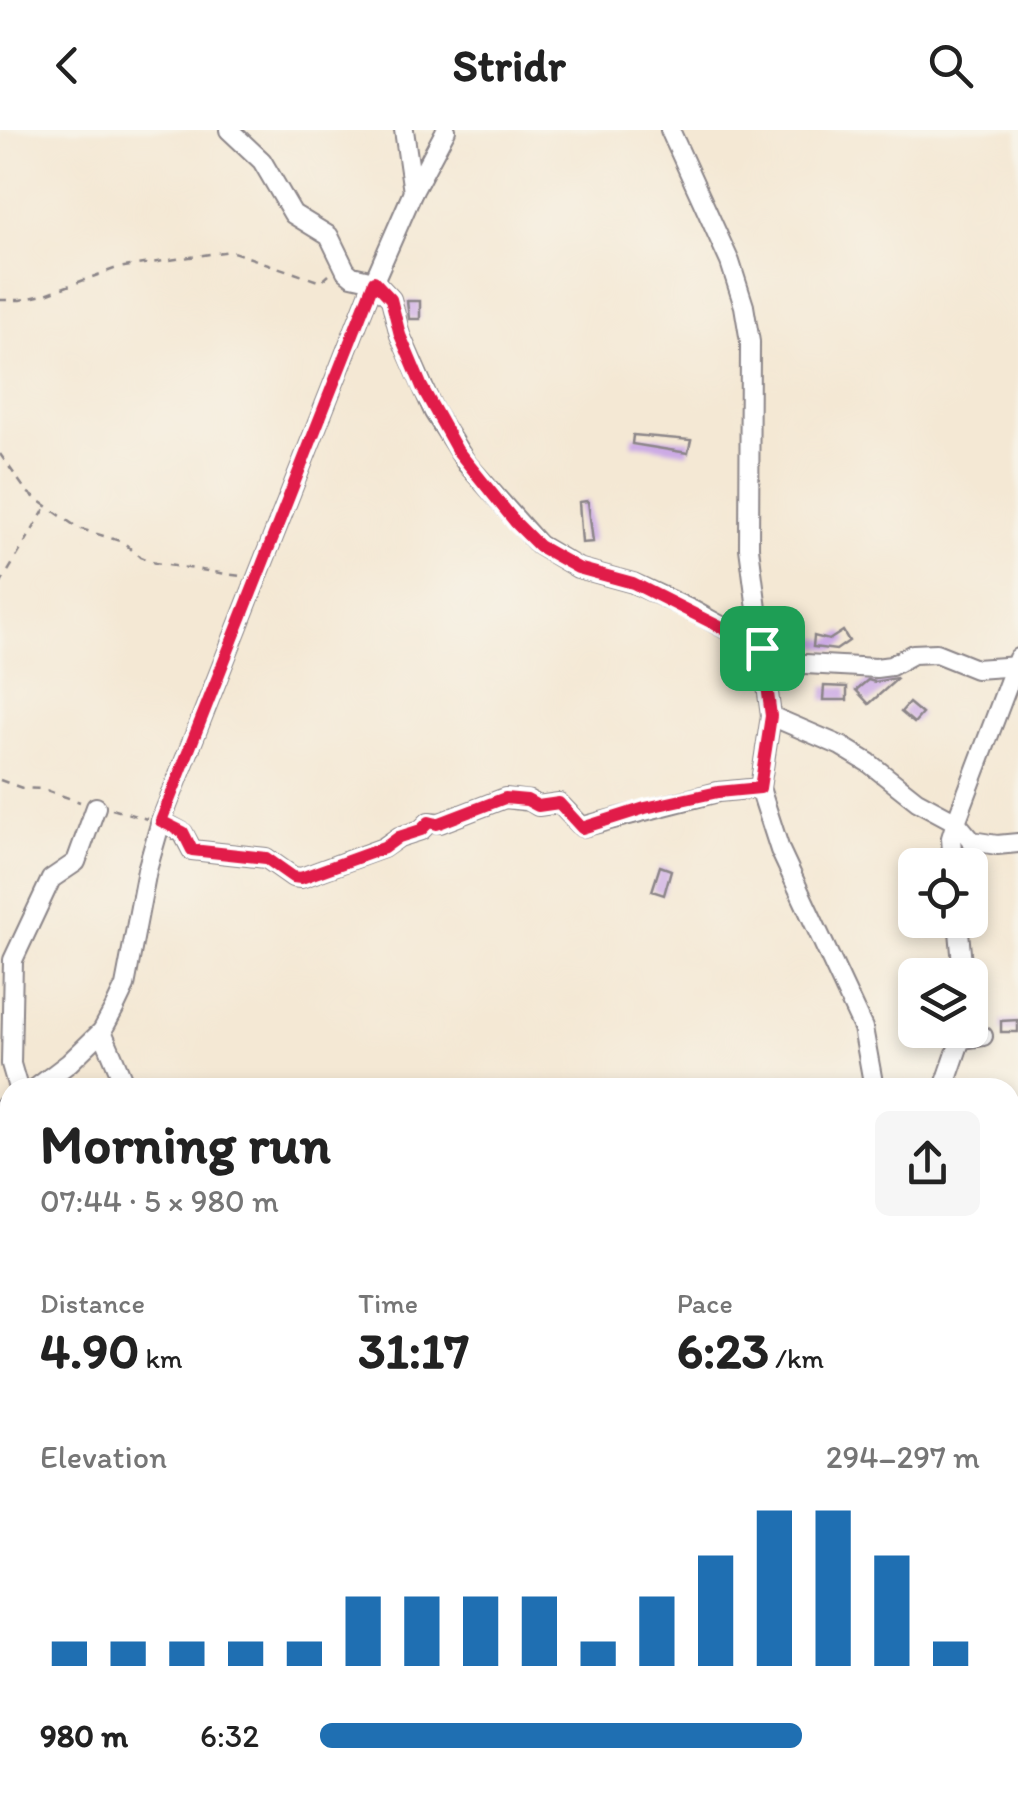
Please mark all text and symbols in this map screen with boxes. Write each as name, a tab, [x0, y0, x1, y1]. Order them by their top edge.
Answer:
icon: back	[40, 38, 95, 93]
text: Stridr	[452, 38, 566, 92]
icon: search	[923, 38, 978, 93]
pin	[720, 606, 805, 691]
icon: arrive	[735, 621, 790, 676]
map controls	[898, 848, 988, 1048]
button: locate	[898, 848, 988, 938]
button: layers	[898, 958, 988, 1048]
text: Morning run	[40, 1111, 331, 1177]
button: share	[875, 1111, 980, 1216]
text: 07:44 · 5 × 980 m	[40, 1182, 279, 1220]
text: Distance	[40, 1286, 145, 1320]
text: Time	[358, 1286, 418, 1320]
text: Pace	[677, 1286, 733, 1320]
text: 4.90	[40, 1320, 139, 1381]
text: 31:17	[358, 1320, 469, 1381]
text: 6:23	[677, 1320, 769, 1381]
text: km	[139, 1341, 183, 1375]
text: /km	[769, 1341, 824, 1375]
text: Elevation	[40, 1438, 167, 1476]
text: 294–297 m	[826, 1438, 980, 1476]
text: 980 m	[40, 1717, 128, 1755]
text: 6:32	[200, 1717, 259, 1755]

